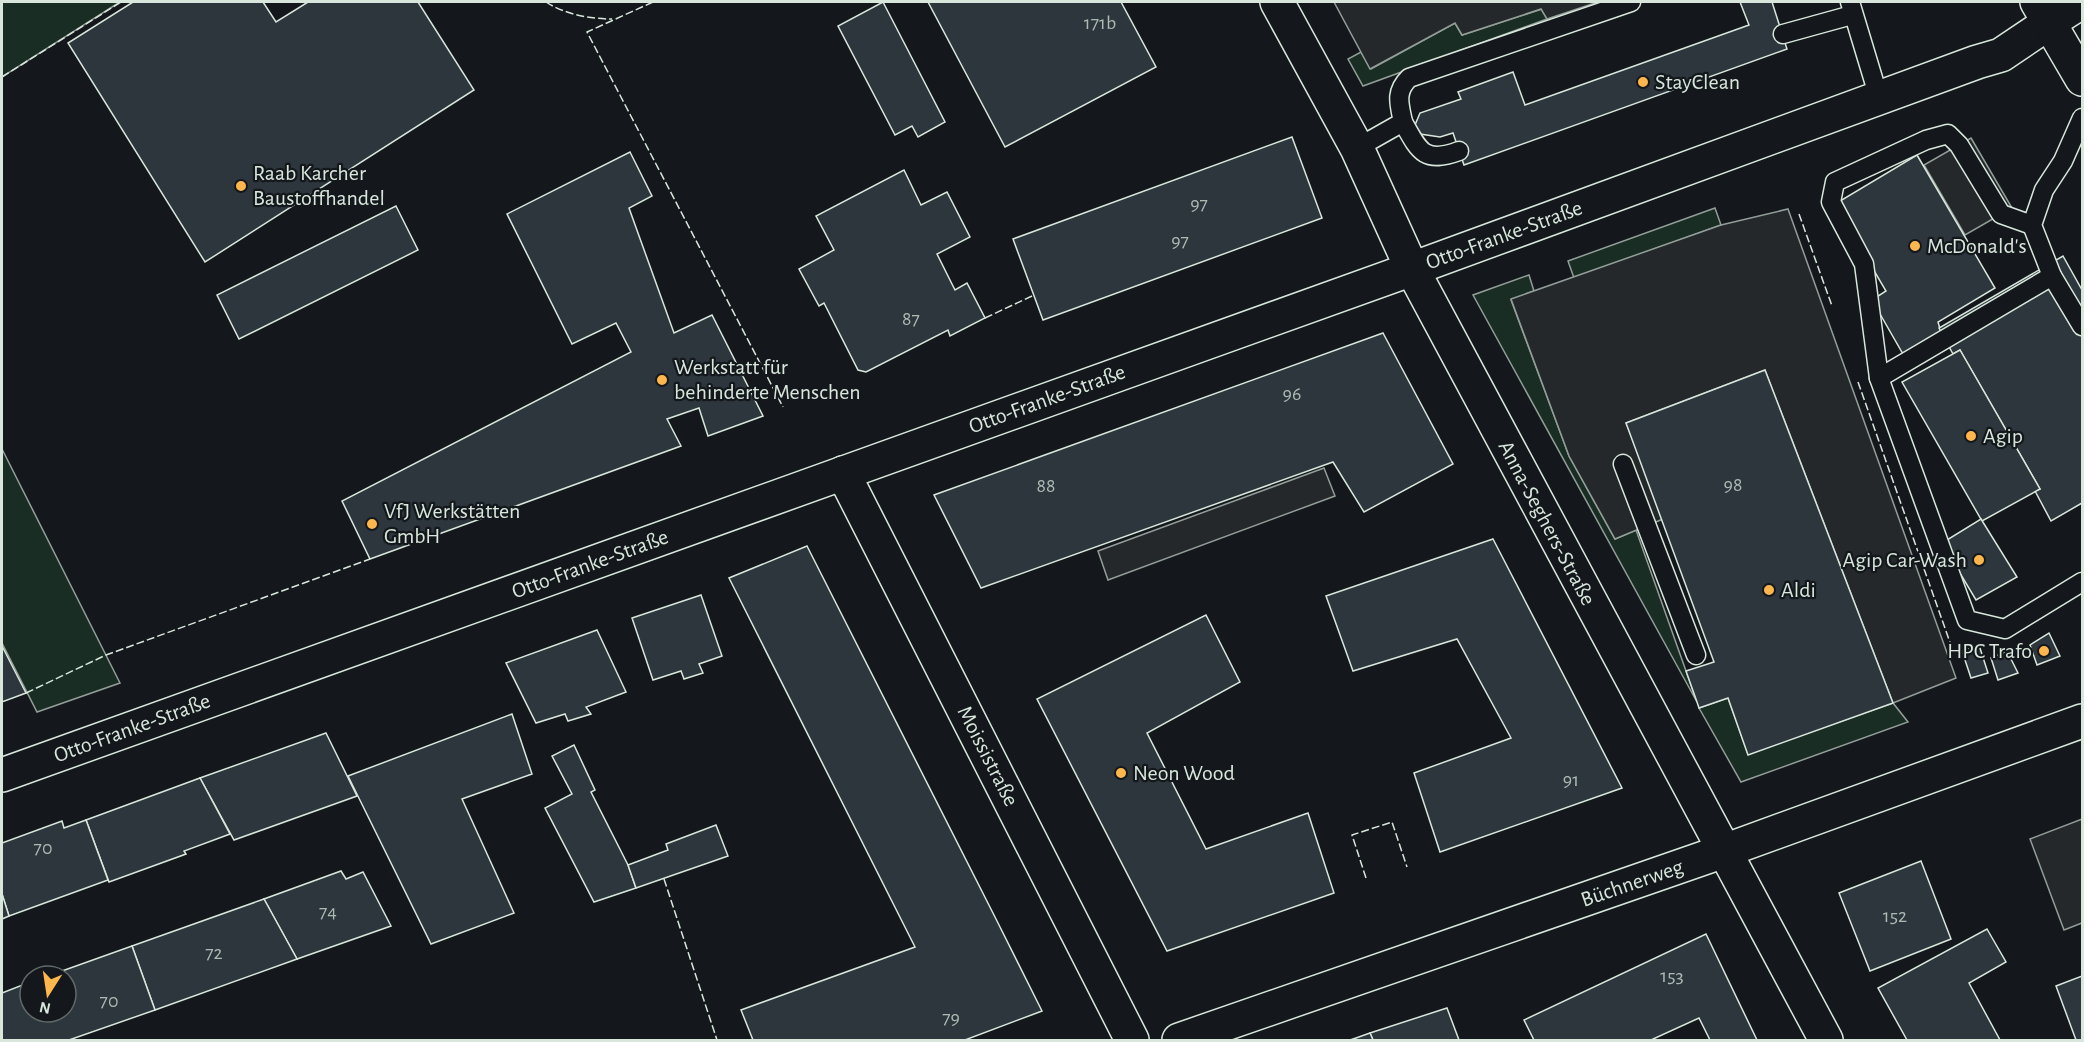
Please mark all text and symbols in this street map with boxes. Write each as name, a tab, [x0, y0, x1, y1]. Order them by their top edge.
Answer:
house number: 171b	[1084, 13, 1116, 33]
place label: StayClean	[1655, 71, 1740, 93]
marker: StayClean	[1636, 75, 1650, 89]
place label: Raab Karcher Baustoffhandel	[253, 162, 385, 209]
marker: Raab Karcher Baustoffhandel	[234, 179, 248, 193]
house number: 97	[1190, 194, 1208, 214]
street label: Otto-Franke-Straße	[1423, 196, 1585, 274]
house number: 97	[1171, 231, 1189, 251]
place label: McDonald's	[1927, 235, 2027, 257]
marker: McDonald's	[1908, 239, 1922, 253]
house number: 87	[902, 309, 920, 329]
place label: Werkstatt für behinderte Menschen	[674, 356, 861, 403]
street label: Otto-Franke-Straße	[966, 360, 1128, 438]
marker: Werkstatt für behinderte Menschen	[655, 373, 669, 387]
house number: 96	[1283, 384, 1301, 404]
place label: Agip	[1983, 425, 2023, 447]
marker: Agip	[1964, 429, 1978, 443]
street label: Anna-Seghers-Straße	[1494, 437, 1600, 609]
house number: 98	[1724, 475, 1742, 495]
house number: 88	[1037, 476, 1055, 496]
place label: VfJ Werkstätten GmbH	[384, 500, 520, 547]
marker: VfJ Werkstätten GmbH	[365, 517, 379, 531]
street label: Otto-Franke-Straße	[509, 525, 671, 603]
place label: Agip Car-Wash	[1843, 549, 1967, 571]
marker: Agip Car-Wash	[1972, 553, 1986, 567]
place label: Aldi	[1781, 579, 1816, 601]
marker: Aldi	[1762, 583, 1776, 597]
place label: HPC Trafo	[1947, 640, 2032, 662]
marker: HPC Trafo	[2037, 644, 2051, 658]
street label: Otto-Franke-Straße	[51, 689, 213, 767]
street label: Moissistraße	[953, 702, 1023, 810]
place label: Neon Wood	[1133, 762, 1235, 784]
marker: Neon Wood	[1114, 766, 1128, 780]
house number: 91	[1563, 770, 1579, 790]
house number: 70	[34, 838, 52, 858]
street label: Büchnerweg	[1578, 855, 1686, 911]
house number: 74	[319, 902, 337, 922]
house number: 152	[1883, 906, 1907, 926]
house number: 72	[205, 943, 223, 963]
north arrow	[18, 964, 78, 1024]
house number: 153	[1660, 966, 1684, 986]
house number: 70	[100, 991, 118, 1011]
text: N	[38, 999, 52, 1017]
house number: 79	[942, 1008, 960, 1028]

